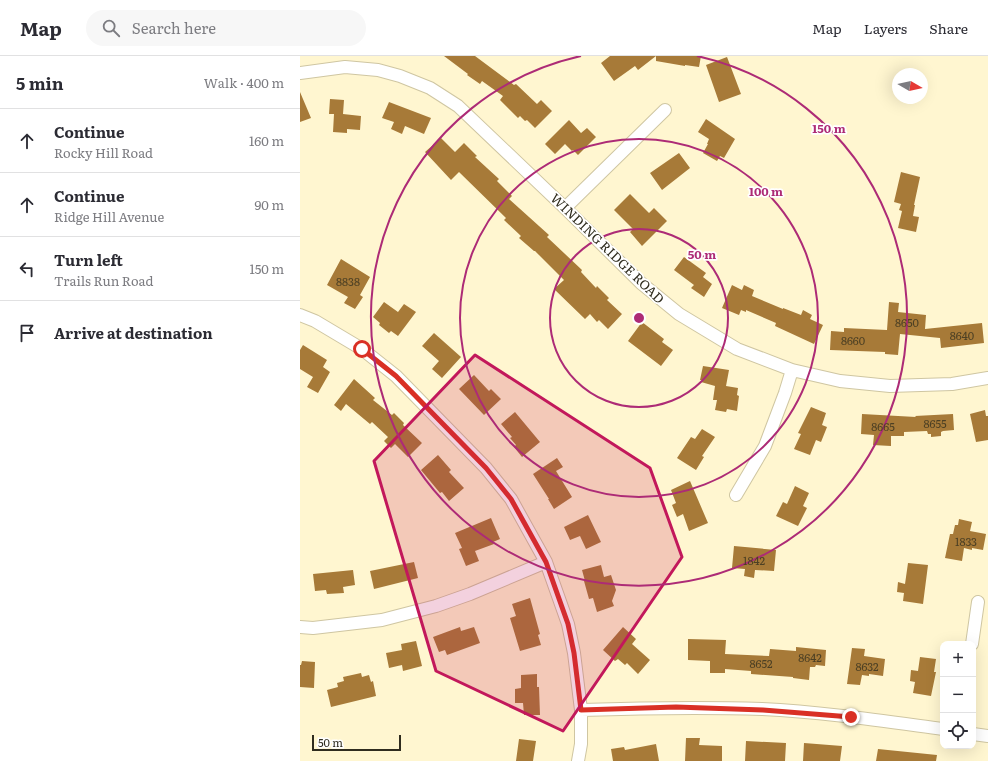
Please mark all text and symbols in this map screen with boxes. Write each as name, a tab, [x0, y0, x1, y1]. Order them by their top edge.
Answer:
search box	[86, 10, 366, 46]
text: Map	[20, 14, 62, 42]
text: Search here	[132, 16, 216, 39]
icon: search	[100, 17, 122, 39]
text: Map	[812, 18, 842, 38]
text: Layers	[864, 18, 907, 38]
text: Share	[929, 18, 968, 38]
north arrow	[892, 68, 928, 104]
text: 5 min	[16, 70, 64, 95]
text: Walk · 400 m	[204, 73, 284, 92]
text: 150 m	[812, 119, 846, 137]
text: Continue	[54, 120, 124, 143]
icon: ahead	[16, 130, 38, 152]
text: 160 m	[249, 131, 284, 150]
text: Rocky Hill Road	[54, 143, 153, 162]
text: 100 m	[749, 182, 783, 200]
text: Continue	[54, 184, 124, 207]
street label: WINDING RIDGE ROAD	[547, 188, 669, 308]
icon: ahead	[16, 194, 38, 216]
text: 90 m	[254, 195, 284, 214]
text: Ridge Hill Avenue	[54, 207, 164, 226]
text: 50 m	[688, 245, 716, 263]
text: Turn left	[54, 248, 123, 271]
icon: left	[16, 258, 38, 280]
text: 150 m	[249, 259, 284, 278]
text: Trails Run Road	[54, 271, 153, 290]
house number: 8838	[336, 273, 360, 289]
centre of rings	[632, 311, 646, 325]
house number: 8650	[895, 314, 919, 330]
text: Arrive at destination	[54, 321, 213, 344]
icon: arrive	[16, 322, 38, 344]
house number: 8640	[950, 327, 974, 343]
house number: 8660	[841, 332, 865, 348]
route start	[353, 340, 371, 358]
house number: 8655	[923, 415, 947, 431]
house number: 8665	[871, 418, 895, 434]
house number: 1833	[955, 533, 977, 549]
house number: 1842	[743, 552, 766, 568]
map controls	[940, 641, 976, 749]
button: +	[940, 641, 976, 677]
house number: 8642	[798, 649, 822, 665]
house number: 8652	[749, 655, 773, 671]
house number: 8632	[855, 658, 879, 674]
button: −	[940, 677, 976, 713]
route end	[842, 708, 860, 726]
button: locate	[940, 713, 976, 749]
scale bar	[312, 733, 401, 752]
text: 50 m	[318, 734, 343, 750]

